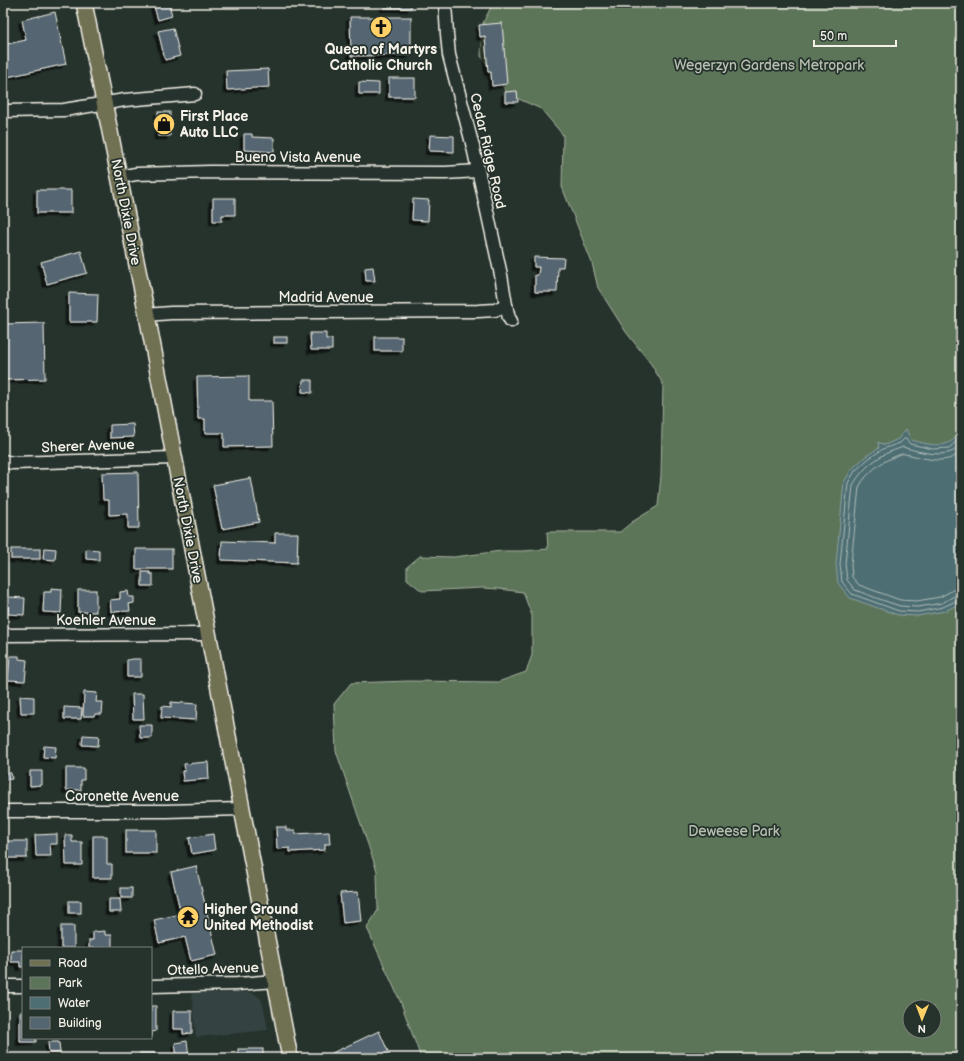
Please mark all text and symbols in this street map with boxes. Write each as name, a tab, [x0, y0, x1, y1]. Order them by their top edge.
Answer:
church icon: Queen of Martyrs Catholic Church	[368, 14, 394, 40]
scale bar	[814, 22, 896, 48]
text: 50 m	[820, 29, 847, 44]
place label: Queen of Martyrs Catholic Church	[325, 41, 437, 74]
park label: Wegerzyn Gardens Metropark	[674, 57, 864, 74]
street label: Cedar Ridge Road	[466, 91, 510, 211]
place label: First Place Auto LLC	[179, 108, 248, 141]
shop icon: First Place Auto LLC	[151, 111, 177, 137]
street label: Bueno Vista Avenue	[235, 149, 361, 166]
street label: North Dixie Drive	[107, 157, 145, 267]
street label: Madrid Avenue	[278, 289, 374, 306]
street label: Sherer Avenue	[41, 436, 135, 456]
street label: North Dixie Drive	[169, 475, 207, 585]
street label: Koehler Avenue	[56, 612, 156, 629]
street label: Coronette Avenue	[65, 788, 179, 805]
park label: Deweese Park	[688, 823, 780, 840]
place label: Higher Ground United Methodist	[204, 901, 314, 934]
temple icon: Higher Ground United Methodist	[175, 904, 201, 930]
legend	[22, 947, 152, 1039]
text: Road	[58, 956, 87, 971]
street label: Ottello Avenue	[167, 959, 259, 979]
text: Park	[58, 976, 82, 991]
text: Water	[58, 996, 90, 1011]
north arrow	[902, 999, 942, 1039]
text: Building	[58, 1016, 102, 1031]
text: N	[918, 1022, 926, 1035]

